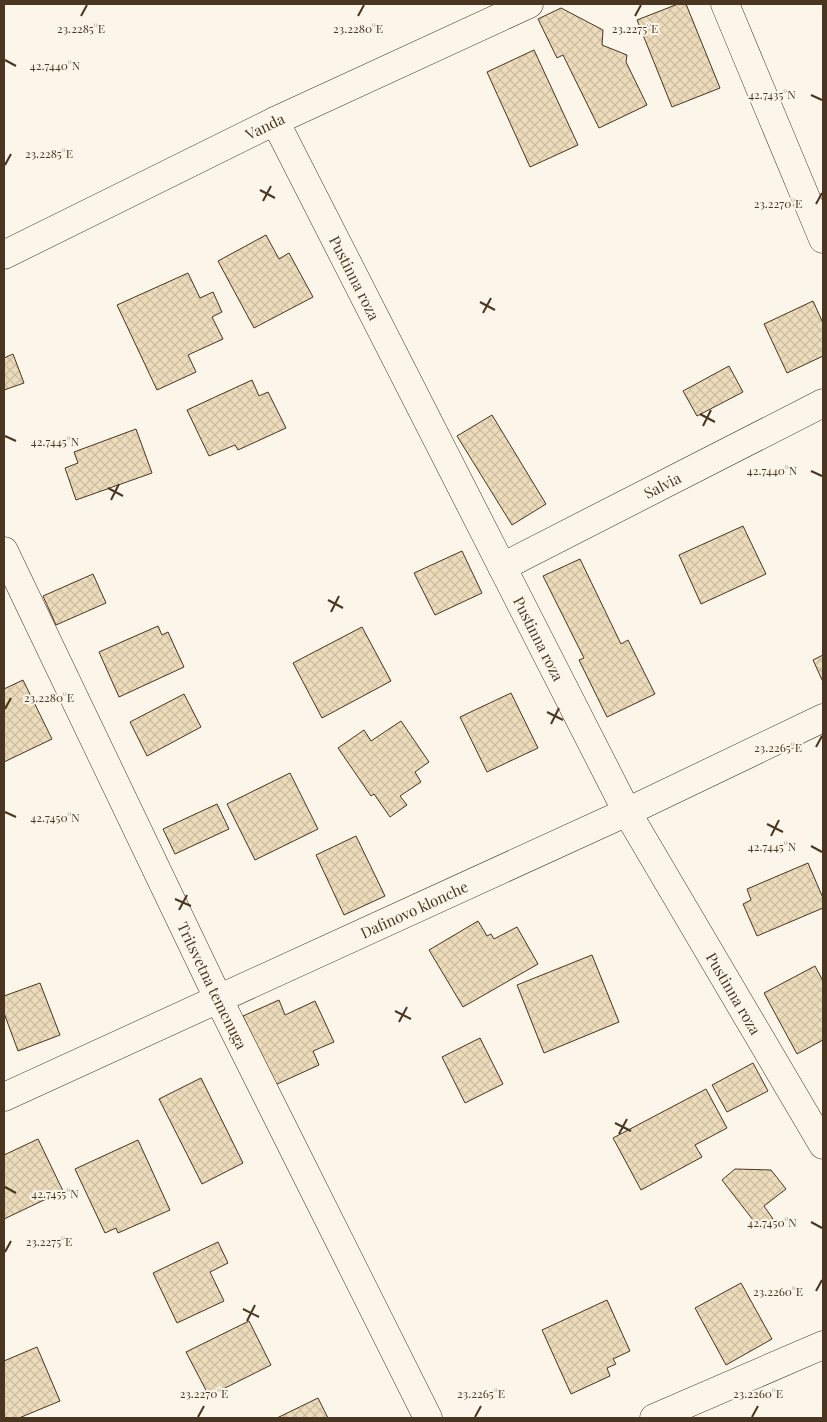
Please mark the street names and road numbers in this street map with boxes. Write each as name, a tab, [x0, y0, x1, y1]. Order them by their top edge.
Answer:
street label: Vanda	[241, 108, 288, 145]
street label: Pustinna roza	[325, 232, 385, 324]
street label: Salvia	[640, 467, 685, 503]
street label: Pustinna roza	[509, 593, 569, 685]
street label: Dafinovo klonche	[357, 876, 471, 943]
street label: Tritsvetna temenuga	[173, 919, 252, 1053]
street label: Pustinna roza	[702, 949, 766, 1039]

